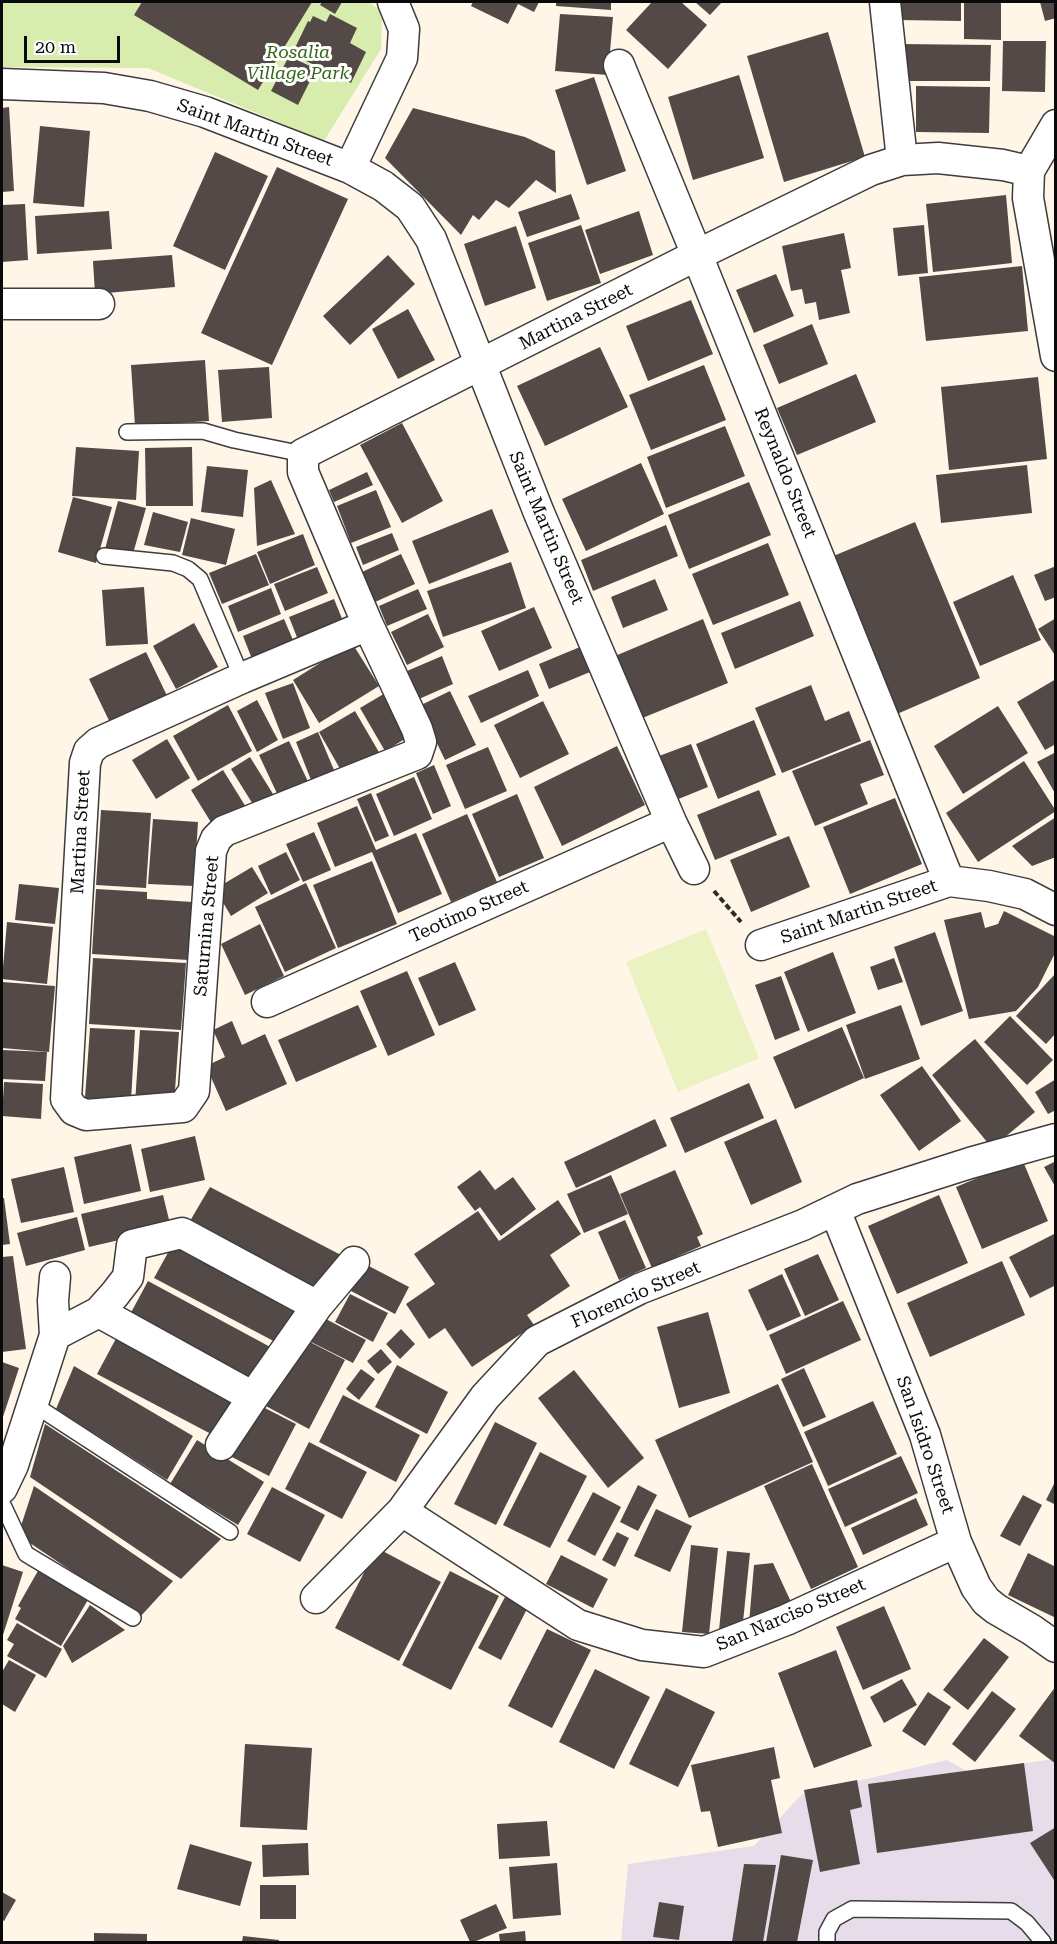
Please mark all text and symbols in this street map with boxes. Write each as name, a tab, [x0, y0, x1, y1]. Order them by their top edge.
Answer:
scale bar	[27, 24, 123, 62]
text: 20 m	[35, 36, 76, 57]
park label: Rosalia Village Park	[247, 42, 349, 84]
street label: Saint Martin Street	[174, 95, 336, 171]
street label: Martina Street	[516, 279, 636, 355]
street label: Reynaldo Street	[749, 405, 821, 541]
street label: Saint Martin Street	[504, 448, 588, 608]
street label: Martina Street	[67, 769, 95, 895]
street label: Saturnina Street	[190, 855, 224, 997]
street label: Saint Martin Street	[778, 875, 940, 949]
street label: Teotimo Street	[406, 876, 532, 948]
street label: Florencio Street	[568, 1257, 704, 1333]
street label: San Isidro Street	[891, 1373, 959, 1517]
street label: San Narciso Street	[713, 1574, 869, 1656]

